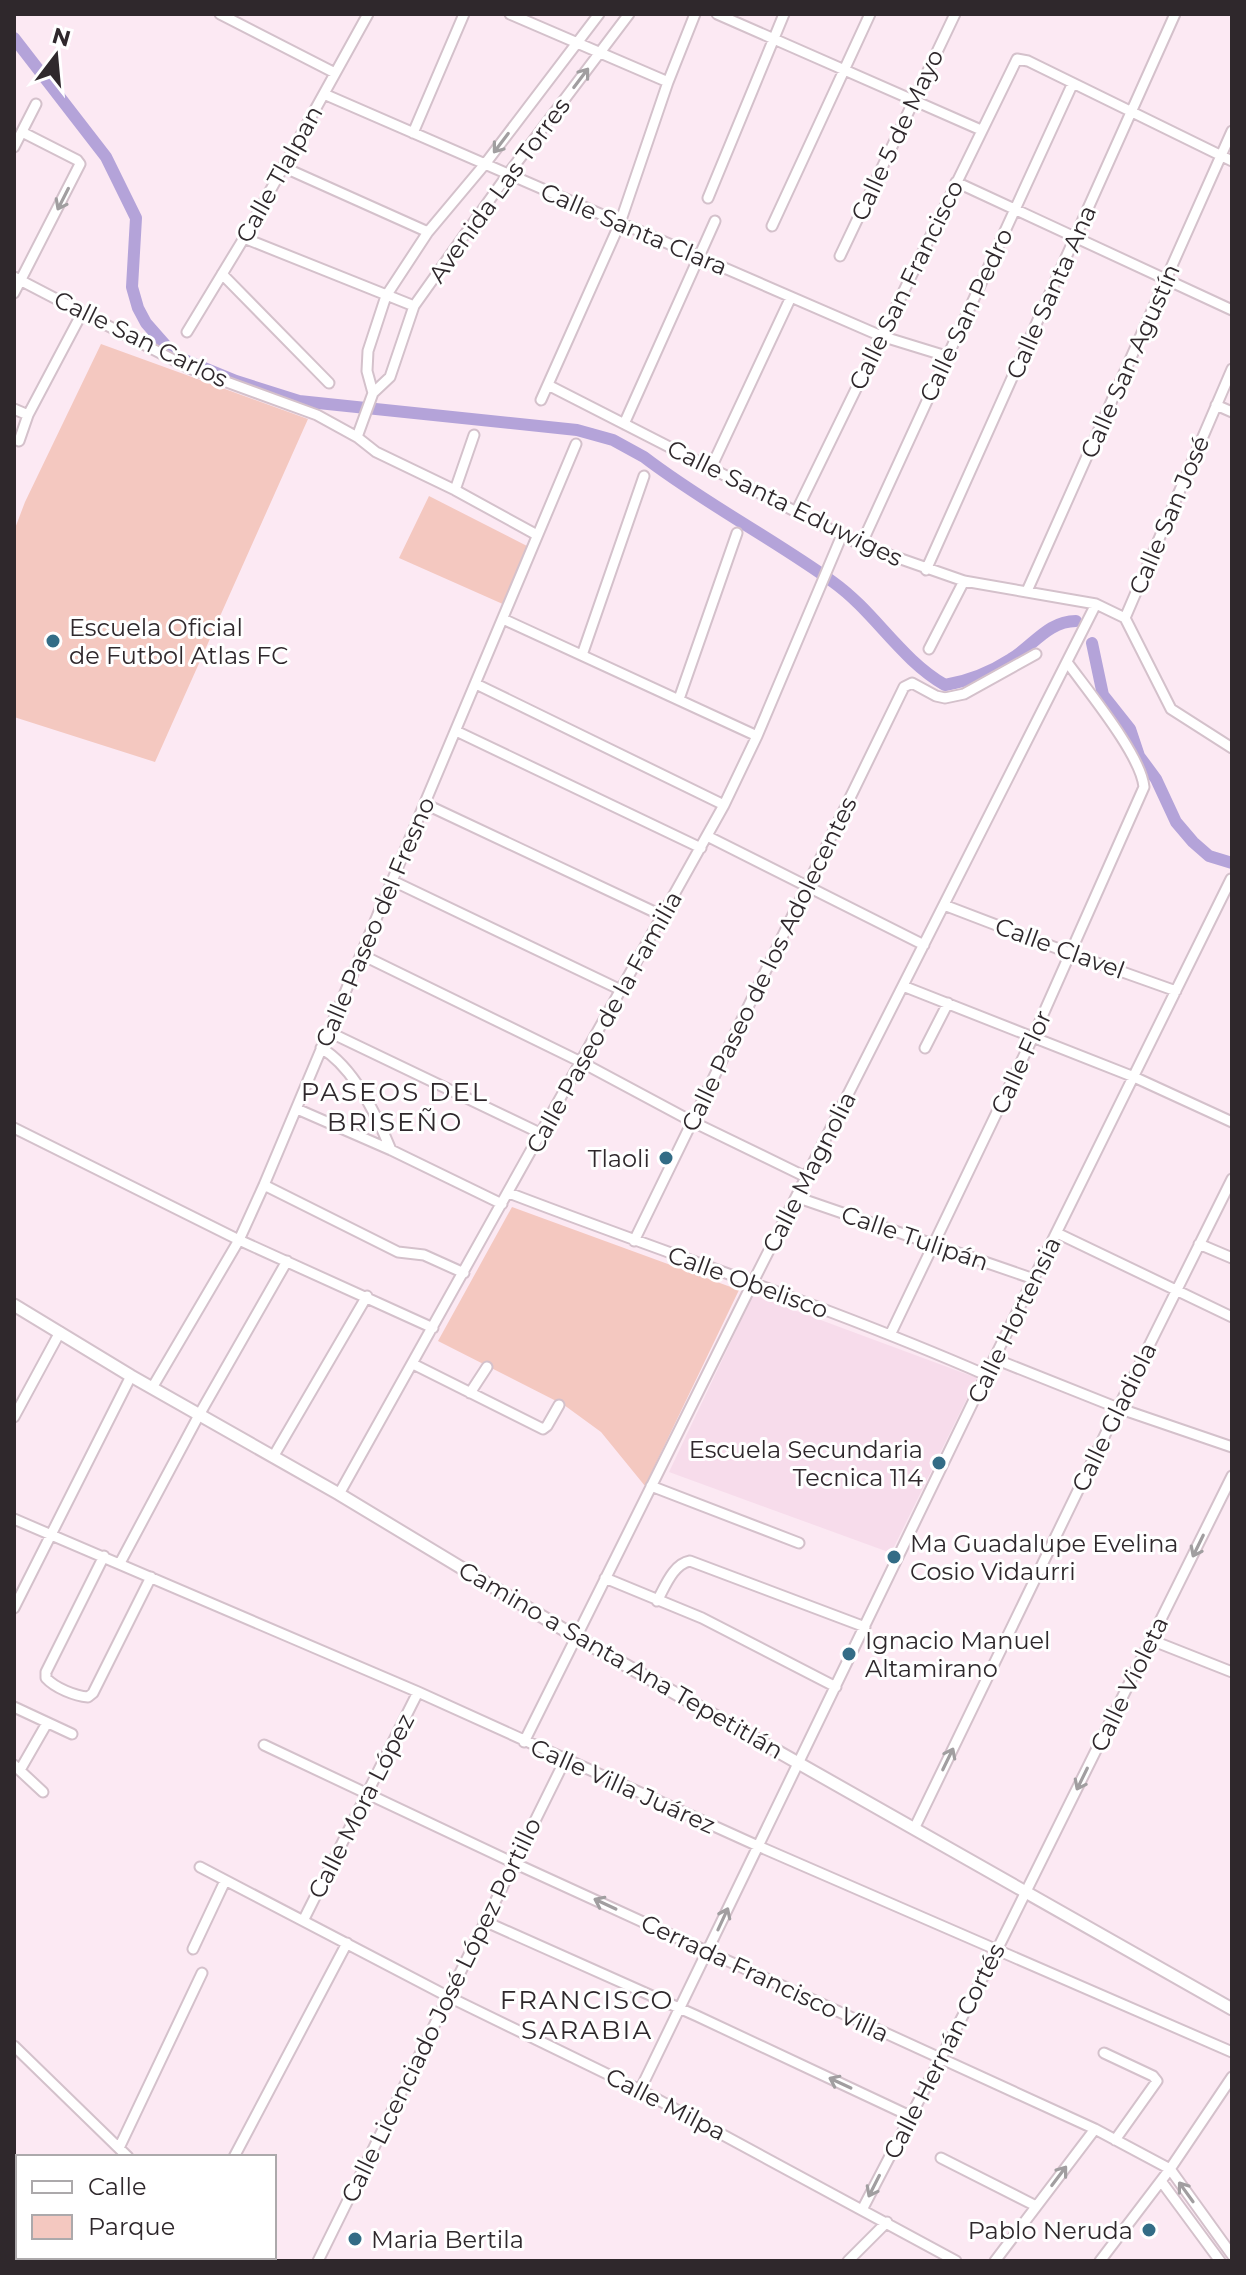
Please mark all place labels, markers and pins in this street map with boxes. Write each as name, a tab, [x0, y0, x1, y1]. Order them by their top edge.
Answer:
place label: Escuela Oficial de Futbol Atlas FC	[69, 613, 288, 670]
marker: Escuela Oficial de Futbol Atlas FC	[44, 632, 62, 650]
place label: Tlaoli	[588, 1144, 650, 1173]
marker: Tlaoli	[657, 1149, 675, 1167]
place label: Escuela Secundaria Tecnica 114	[689, 1435, 923, 1492]
marker: Escuela Secundaria Tecnica 114	[930, 1454, 948, 1472]
place label: Ma Guadalupe Evelina Cosio Vidaurri	[910, 1529, 1179, 1586]
marker: Ma Guadalupe Evelina Cosio Vidaurri	[885, 1548, 903, 1566]
place label: Ignacio Manuel Altamirano	[865, 1626, 1051, 1683]
marker: Ignacio Manuel Altamirano	[840, 1645, 858, 1663]
place label: Pablo Neruda	[968, 2216, 1133, 2245]
marker: Pablo Neruda	[1140, 2221, 1158, 2239]
place label: Maria Bertila	[371, 2225, 524, 2254]
marker: Maria Bertila	[346, 2230, 364, 2248]

